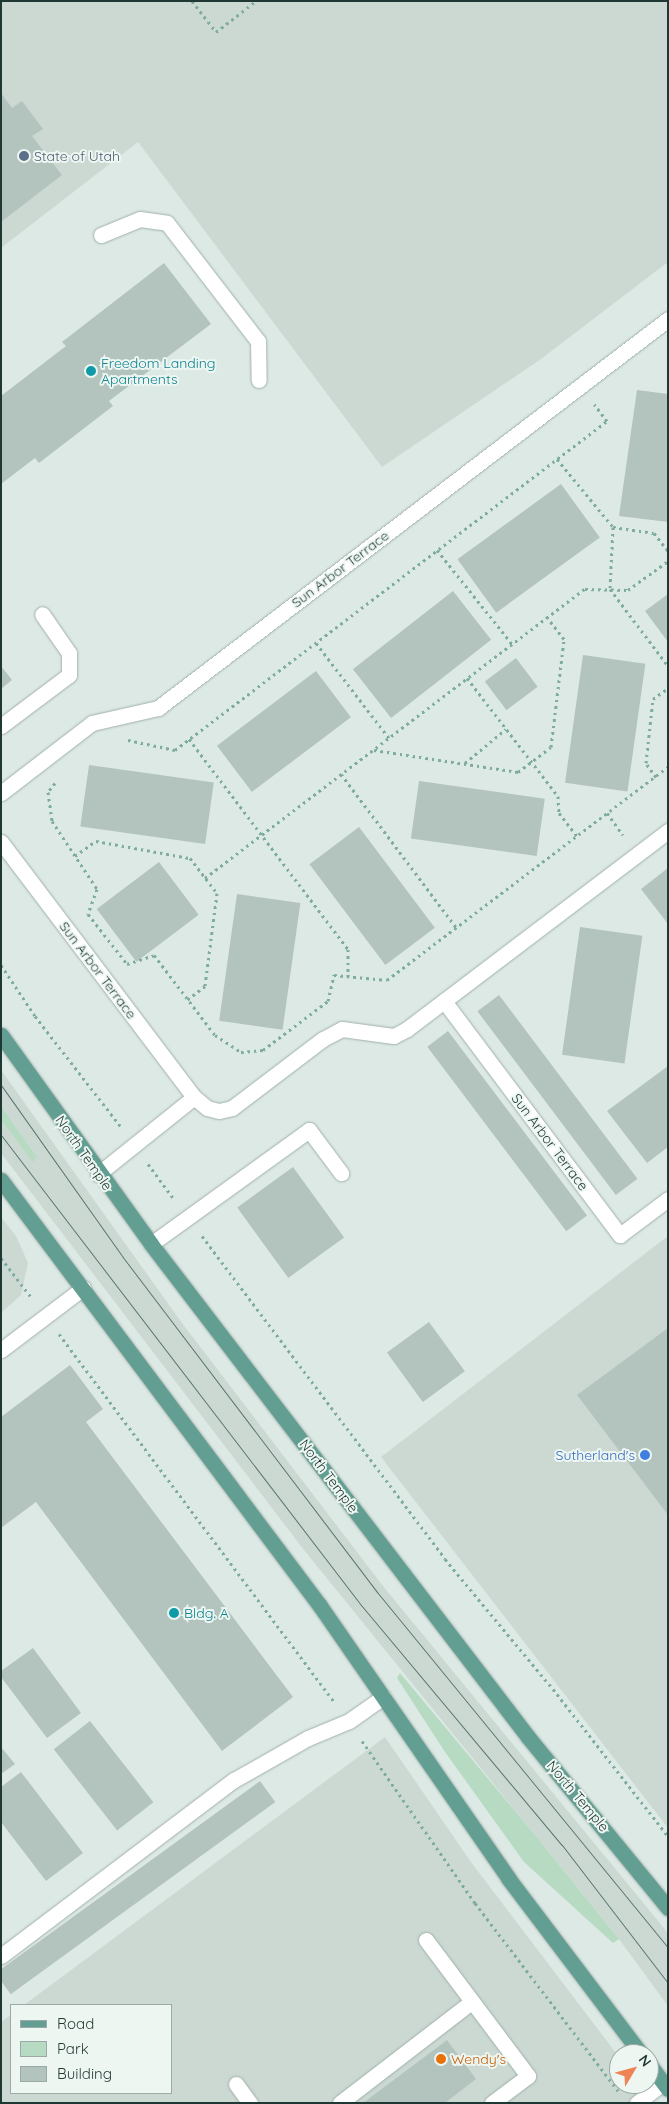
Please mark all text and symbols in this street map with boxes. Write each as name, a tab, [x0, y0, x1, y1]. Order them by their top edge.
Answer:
place label: State of Utah	[34, 148, 120, 164]
marker: State of Utah	[18, 150, 30, 162]
place label: Freedom Landing Apartments	[101, 355, 216, 388]
marker: Freedom Landing Apartments	[85, 365, 97, 377]
street label: Sun Arbor Terrace	[288, 527, 392, 611]
street label: Sun Arbor Terrace	[56, 918, 140, 1022]
street label: Sun Arbor Terrace	[508, 1090, 592, 1194]
street label: North Temple	[52, 1112, 116, 1194]
street label: North Temple	[296, 1436, 362, 1516]
place label: Sutherland's	[556, 1447, 635, 1463]
marker: Sutherland's	[639, 1449, 651, 1461]
place label: Bldg. A	[184, 1605, 229, 1621]
marker: Bldg. A	[168, 1607, 180, 1619]
street label: North Temple	[543, 1757, 613, 1835]
legend	[10, 2004, 172, 2094]
text: Road	[57, 2014, 94, 2033]
text: Park	[57, 2039, 89, 2058]
north arrow	[609, 2044, 659, 2094]
place label: Wendy's	[451, 2051, 506, 2067]
text: N	[635, 2051, 655, 2070]
marker: Wendy's	[435, 2053, 447, 2065]
text: Building	[57, 2064, 112, 2083]

